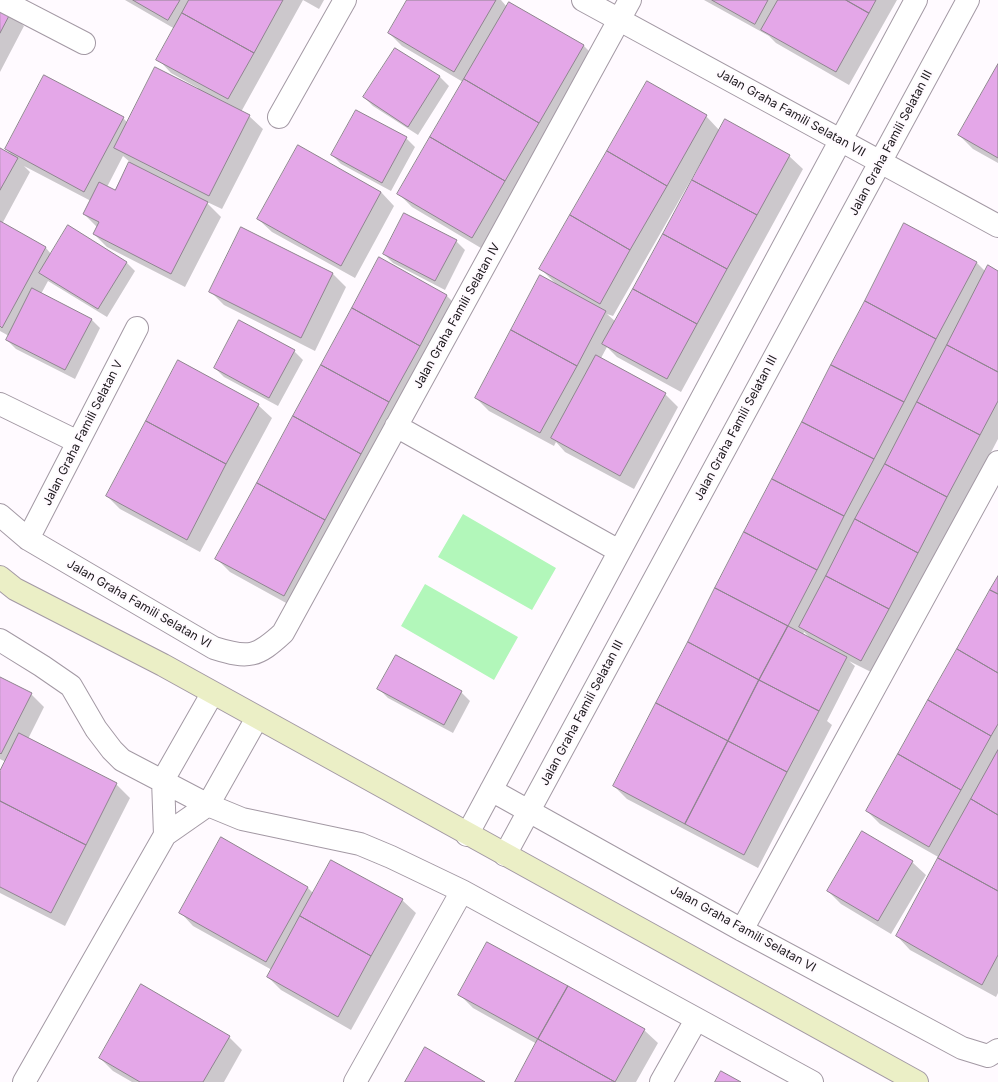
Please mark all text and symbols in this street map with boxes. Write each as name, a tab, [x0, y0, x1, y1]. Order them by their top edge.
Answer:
street label: Jalan Graha Famili Selatan VII	[714, 66, 868, 160]
street label: Jalan Graha Famili Selatan III	[847, 68, 935, 218]
street label: Jalan Graha Famili Selatan IV	[411, 241, 503, 391]
street label: Jalan Graha Famili Selatan III	[692, 353, 780, 503]
street label: Jalan Graha Famili Selatan V	[40, 358, 126, 508]
street label: Jalan Graha Famili Selatan VI	[64, 557, 214, 651]
street label: Jalan Graha Famili Selatan III	[538, 638, 626, 788]
street label: Jalan Graha Famili Selatan VI	[668, 883, 818, 975]

